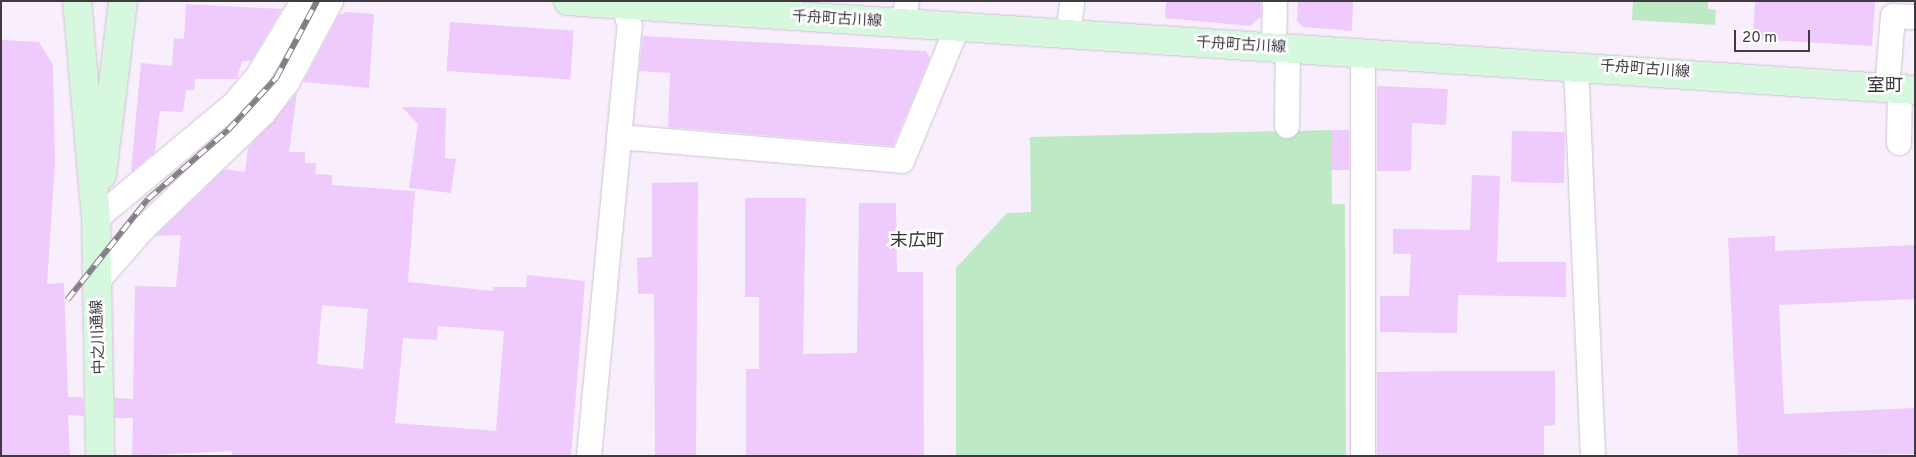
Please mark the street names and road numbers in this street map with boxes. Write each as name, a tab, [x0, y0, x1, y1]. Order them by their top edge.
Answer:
street label: 千舟町古川線	[792, 9, 882, 31]
street label: 千舟町古川線	[1196, 35, 1286, 57]
street label: 千舟町古川線	[1599, 58, 1691, 82]
street label: 中之川通線	[89, 299, 109, 375]

